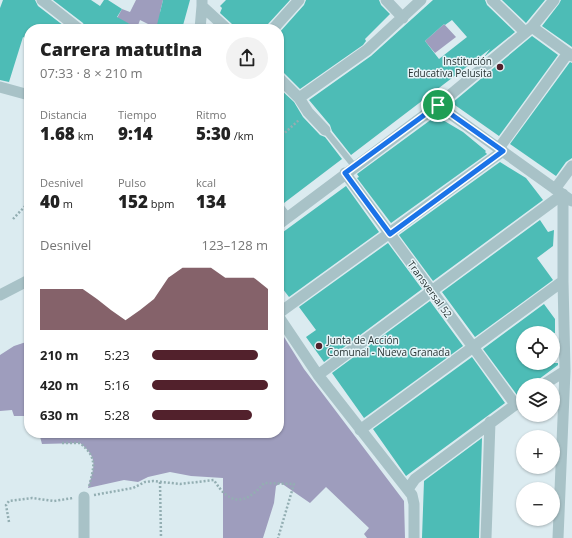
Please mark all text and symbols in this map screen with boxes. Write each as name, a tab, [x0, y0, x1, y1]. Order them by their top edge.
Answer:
text: Carrera matutina	[40, 37, 202, 61]
button: share	[226, 37, 268, 79]
place label: Institución Educativa Pelusita	[408, 54, 492, 80]
marker: Institución Educativa Pelusita	[495, 62, 505, 72]
text: 07:33 · 8 × 210 m	[40, 64, 143, 82]
pin	[421, 88, 455, 122]
icon: arrive	[427, 94, 449, 116]
text: Distancia	[40, 107, 87, 122]
text: Tiempo	[118, 107, 157, 122]
text: Ritmo	[196, 107, 226, 122]
text: 1.68	[40, 122, 75, 145]
text: 9:14	[118, 122, 153, 145]
text: 5:30	[196, 122, 231, 145]
text: km	[75, 128, 94, 143]
text: /km	[231, 128, 254, 143]
text: Desnivel	[40, 175, 83, 190]
text: Pulso	[118, 175, 146, 190]
text: kcal	[196, 175, 216, 190]
text: 40	[40, 190, 60, 213]
text: 152	[118, 190, 148, 213]
text: 134	[196, 190, 226, 213]
text: m	[60, 196, 73, 211]
text: bpm	[148, 196, 174, 211]
text: Desnivel	[40, 236, 91, 254]
text: 123–128 m	[201, 236, 268, 254]
street label: Transversal 52	[404, 258, 456, 321]
map controls	[516, 326, 560, 526]
button: locate	[516, 326, 560, 370]
place label: Junta de Acción Comunal - Nueva Granada	[326, 333, 450, 359]
marker: Junta de Acción Comunal - Nueva Granada	[314, 341, 324, 351]
text: 210 m	[40, 346, 78, 364]
text: 5:23	[104, 346, 130, 364]
text: 420 m	[40, 376, 78, 394]
text: 5:16	[104, 376, 130, 394]
button: layers	[516, 378, 560, 422]
text: 630 m	[40, 406, 78, 424]
text: 5:28	[104, 406, 130, 424]
button: +	[516, 430, 560, 474]
button: −	[516, 482, 560, 526]

